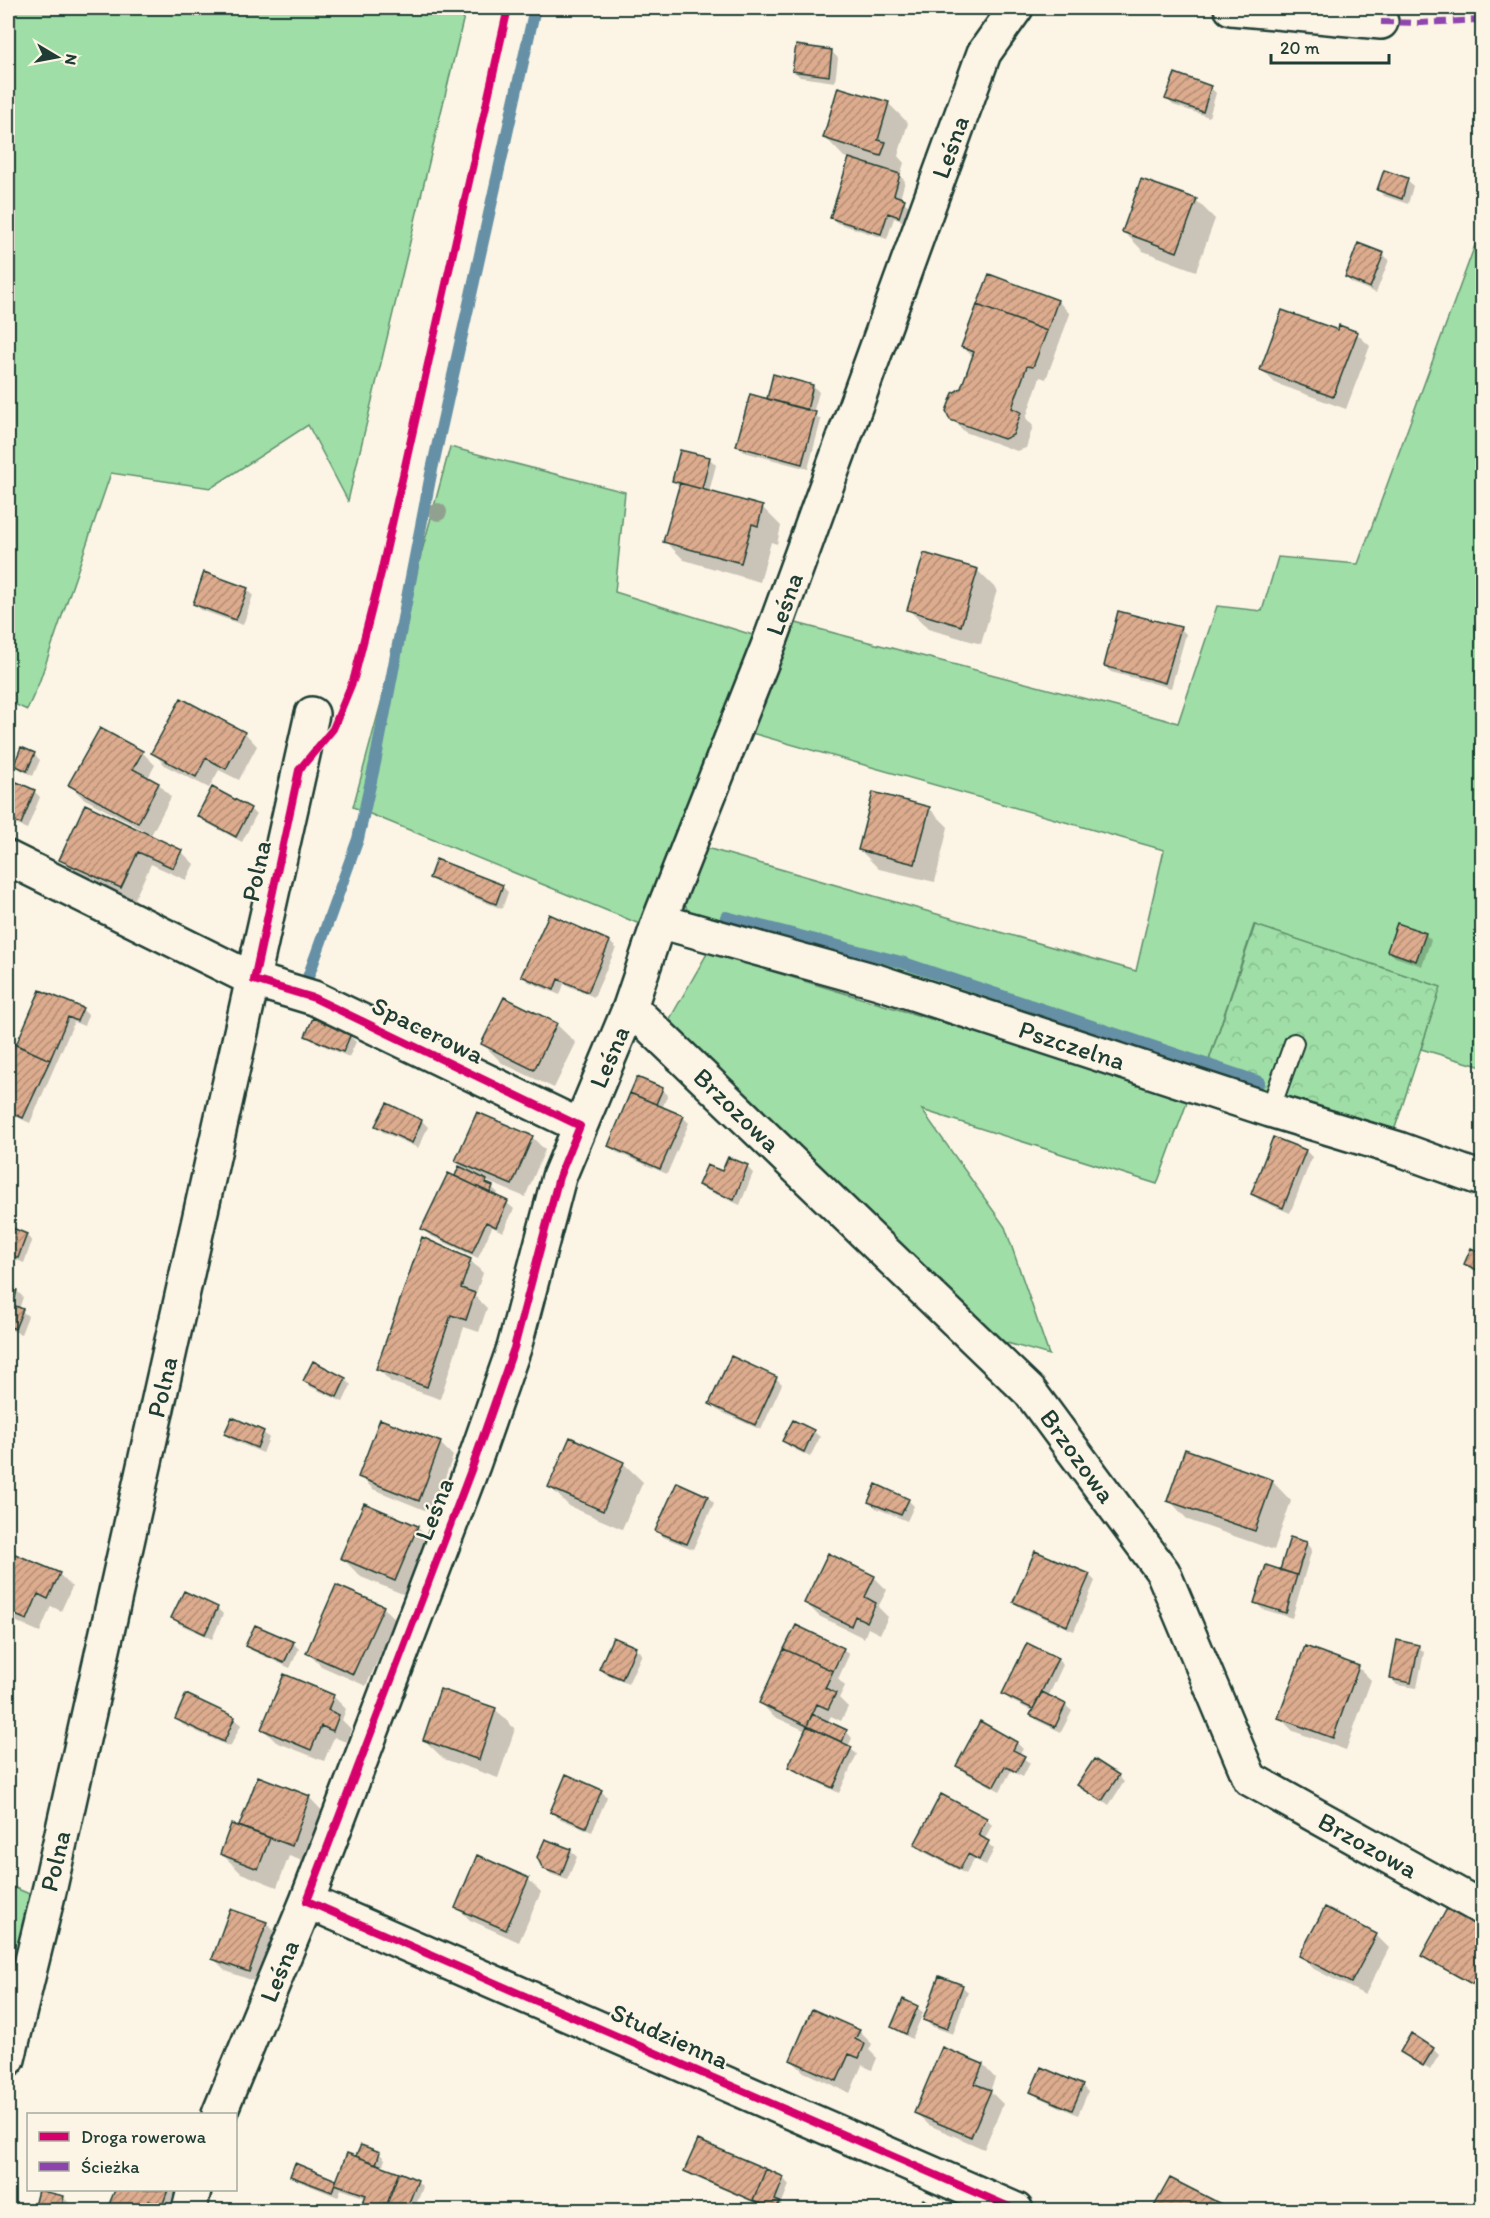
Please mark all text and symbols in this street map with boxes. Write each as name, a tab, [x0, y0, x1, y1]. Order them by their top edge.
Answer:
north arrow	[27, 27, 87, 87]
scale bar	[1271, 27, 1390, 65]
text: 20 m	[1280, 37, 1320, 59]
text: N	[61, 53, 82, 66]
street label: Leśna	[924, 111, 976, 183]
street label: Leśna	[758, 568, 810, 640]
street label: Polna	[234, 837, 278, 904]
street label: Spacerowa	[367, 989, 490, 1071]
street label: Pszczelna	[1015, 1013, 1129, 1077]
street label: Leśna	[582, 1021, 636, 1093]
street label: Brzozowa	[687, 1061, 788, 1160]
street label: Polna	[140, 1353, 185, 1421]
street label: Brzozowa	[1033, 1403, 1123, 1510]
street label: Leśna	[407, 1473, 461, 1545]
street label: Brzozowa	[1313, 1805, 1424, 1886]
street label: Polna	[33, 1827, 78, 1895]
street label: Leśna	[252, 1935, 306, 2007]
street label: Studzienna	[606, 1996, 734, 2076]
legend	[27, 2113, 237, 2191]
text: Droga rowerowa	[81, 2126, 207, 2148]
text: Ścieżka	[81, 2156, 140, 2178]

